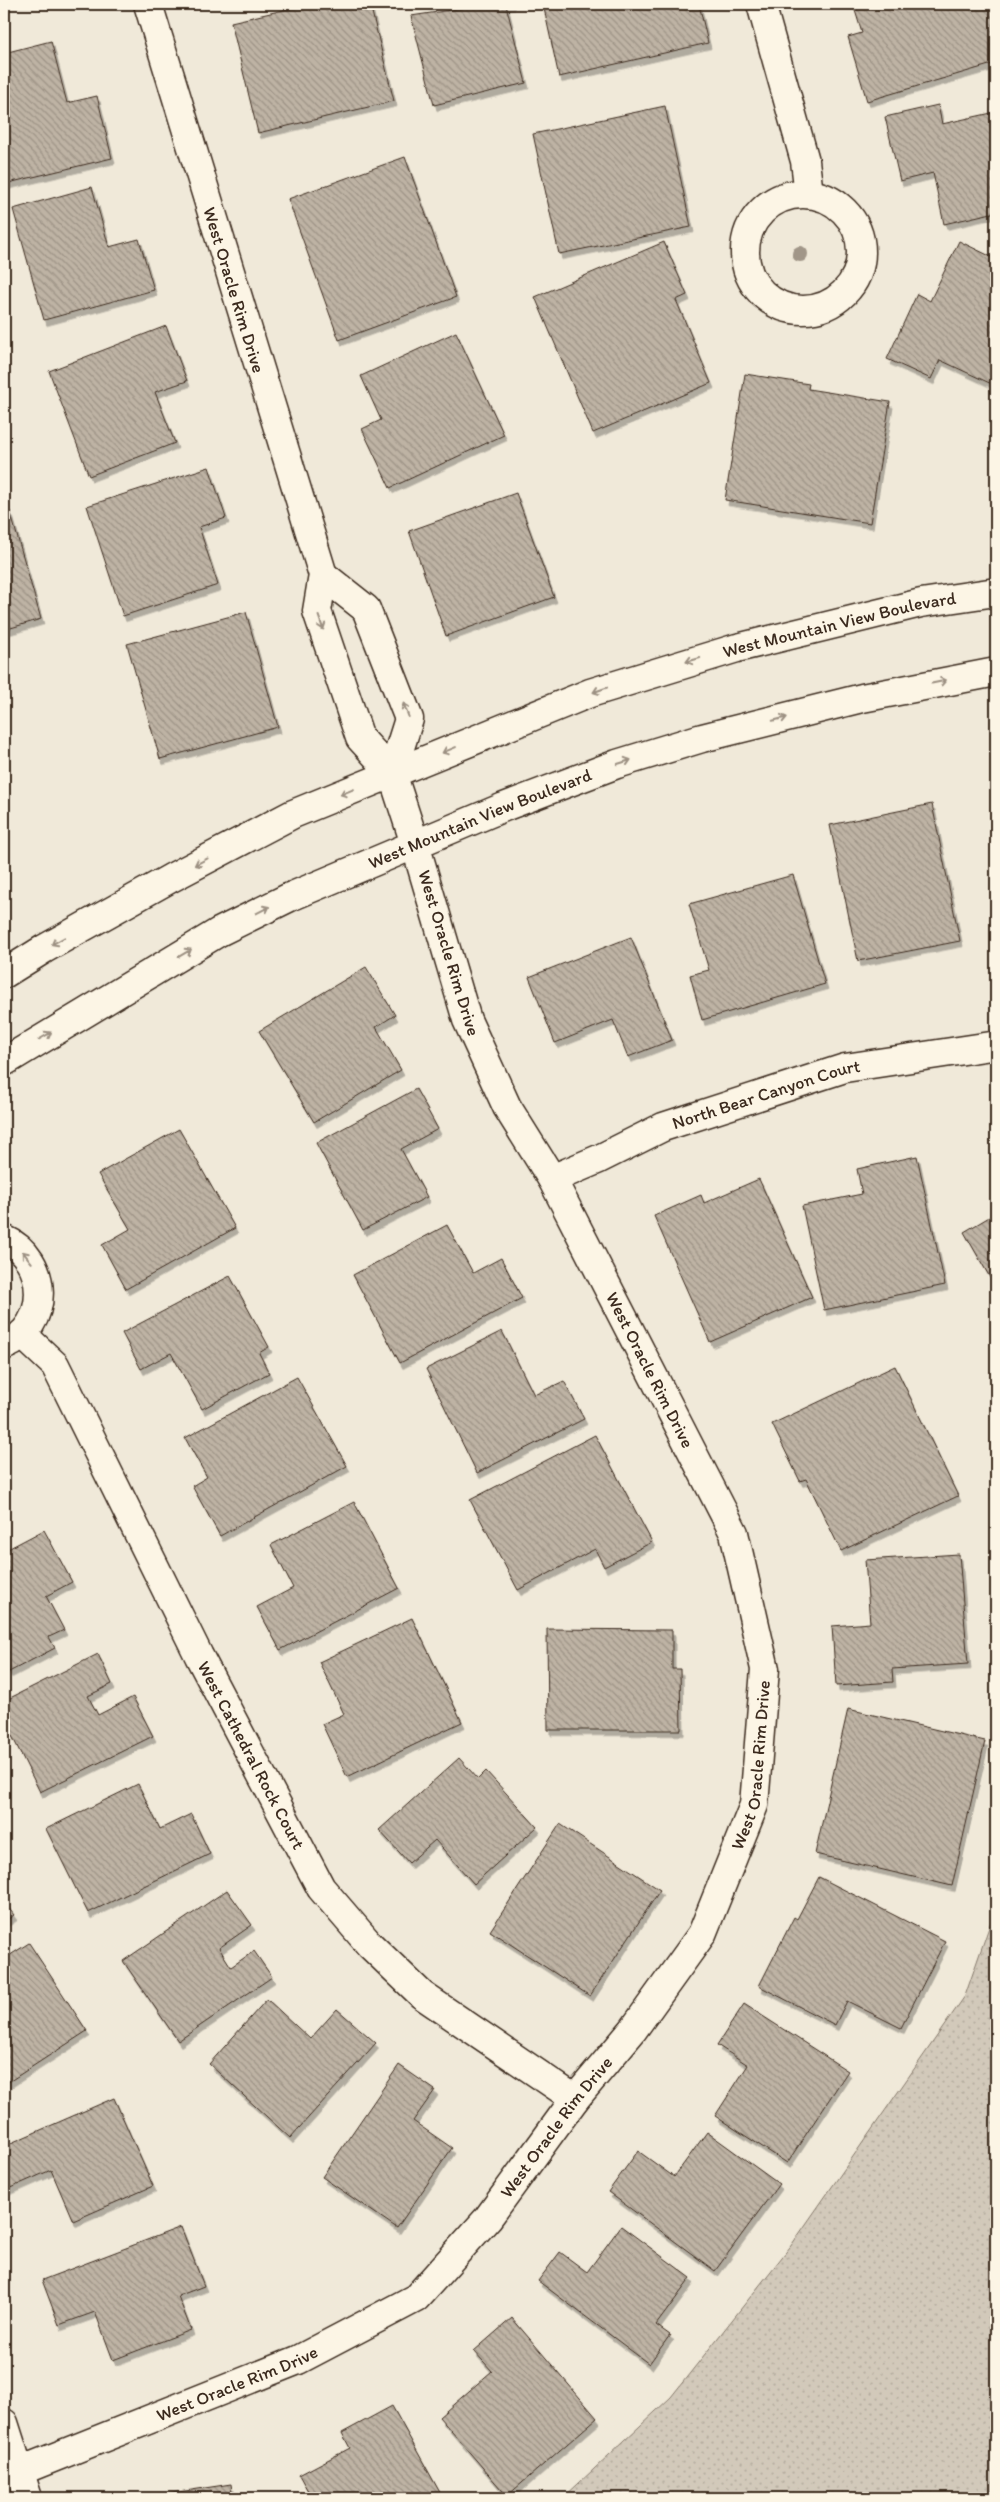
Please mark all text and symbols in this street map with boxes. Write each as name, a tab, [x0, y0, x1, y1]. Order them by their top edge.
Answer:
street label: West Oracle Rim Drive	[198, 204, 270, 376]
street label: West Mountain View Boulevard	[720, 587, 958, 663]
one-way arrow	[317, 614, 326, 630]
one-way arrow	[685, 656, 701, 666]
one-way arrow	[930, 676, 946, 686]
one-way arrow	[593, 686, 608, 695]
one-way arrow	[401, 703, 410, 718]
one-way arrow	[772, 714, 788, 723]
one-way arrow	[442, 745, 457, 755]
one-way arrow	[616, 757, 632, 767]
street label: West Mountain View Boulevard	[365, 764, 595, 874]
one-way arrow	[340, 787, 355, 797]
one-way arrow	[193, 857, 208, 867]
street label: West Oracle Rim Drive	[413, 867, 485, 1039]
one-way arrow	[255, 905, 270, 914]
one-way arrow	[52, 936, 66, 946]
one-way arrow	[177, 948, 191, 958]
one-way arrow	[37, 1031, 52, 1041]
street label: North Bear Canyon Court	[669, 1055, 862, 1134]
one-way arrow	[21, 1251, 32, 1264]
street label: West Oracle Rim Drive	[601, 1288, 699, 1452]
street label: West Cathedral Rock Court	[193, 1657, 310, 1853]
street label: West Oracle Rim Drive	[726, 1679, 775, 1853]
street label: West Oracle Rim Drive	[495, 2052, 617, 2202]
street label: West Oracle Rim Drive	[153, 2341, 322, 2426]

